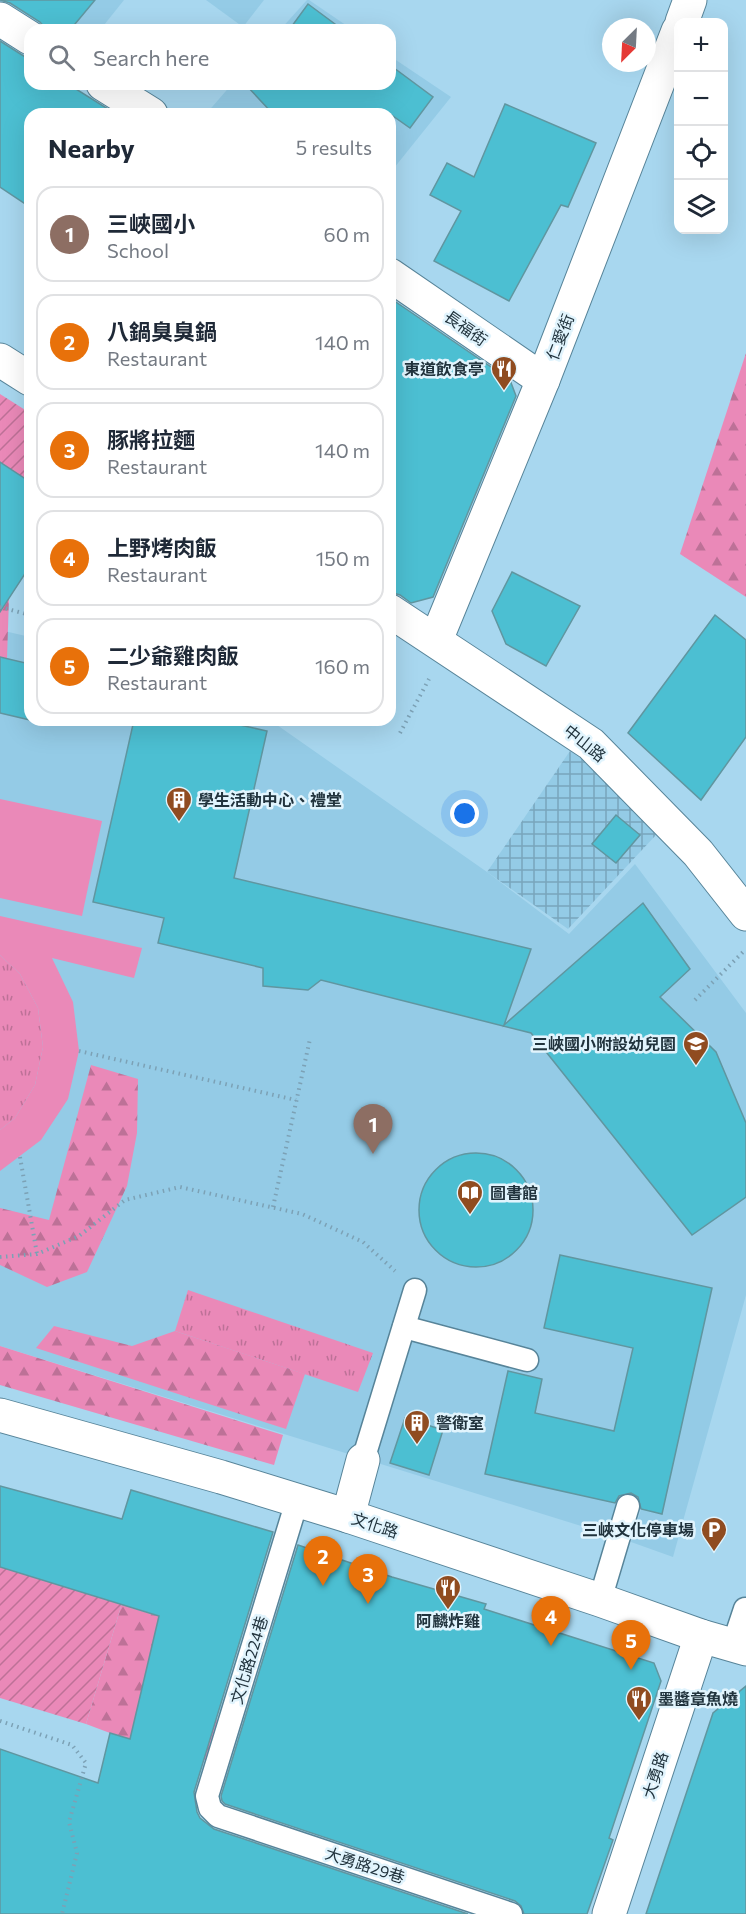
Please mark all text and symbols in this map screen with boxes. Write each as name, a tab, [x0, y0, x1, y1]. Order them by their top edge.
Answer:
north arrow	[602, 18, 656, 72]
map controls	[674, 18, 728, 234]
button: +	[674, 18, 728, 72]
search box	[24, 24, 396, 90]
icon: search	[45, 41, 78, 74]
text: Search here	[93, 44, 209, 71]
button: −	[674, 72, 728, 126]
button: locate	[674, 126, 728, 180]
text: Nearby	[48, 132, 135, 163]
text: 5 results	[296, 135, 372, 159]
button: layers	[674, 180, 728, 234]
text: 三峽國小	[107, 210, 195, 237]
text: 1	[65, 222, 74, 246]
text: 60 m	[324, 222, 370, 246]
text: School	[107, 238, 169, 262]
street label: 長福街	[441, 306, 491, 349]
street label: 仁愛街	[542, 311, 577, 363]
text: 八鍋臭臭鍋	[107, 318, 217, 345]
text: 2	[64, 330, 75, 354]
text: 140 m	[315, 330, 370, 354]
text: Restaurant	[107, 346, 207, 370]
restaurant icon: 東道飲食亭	[489, 354, 519, 392]
place label: 東道飲食亭	[404, 359, 484, 378]
text: 豚將拉麵	[107, 426, 195, 453]
text: 3	[64, 438, 75, 462]
text: 140 m	[315, 438, 370, 462]
text: Restaurant	[107, 454, 207, 478]
text: 上野烤肉飯	[107, 534, 217, 561]
text: 4	[63, 546, 76, 570]
text: 150 m	[316, 546, 370, 570]
text: Restaurant	[107, 562, 207, 586]
text: 二少爺雞肉飯	[107, 642, 239, 669]
text: 5	[64, 654, 75, 678]
text: 160 m	[315, 654, 370, 678]
text: Restaurant	[107, 670, 207, 694]
street label: 中山路	[561, 720, 610, 765]
building icon: 學生活動中心、禮堂	[164, 785, 194, 823]
place label: 學生活動中心、禮堂	[198, 790, 342, 809]
your location	[450, 799, 479, 828]
school or university icon: 三峽國小附設幼兒園	[681, 1029, 711, 1067]
place label: 三峽國小附設幼兒園	[532, 1034, 676, 1053]
pin: 1	[354, 1104, 392, 1154]
library icon: 圖書館	[455, 1178, 485, 1216]
place label: 圖書館	[490, 1183, 538, 1202]
building icon: 警衛室	[402, 1408, 432, 1446]
place label: 警衛室	[436, 1413, 484, 1432]
street label: 文化路	[349, 1508, 401, 1541]
parking icon: 三峽文化停車場	[699, 1515, 729, 1553]
place label: 三峽文化停車場	[582, 1520, 694, 1539]
pin: 2	[304, 1536, 342, 1586]
pin: 3	[348, 1554, 388, 1604]
restaurant icon: 阿麟炸雞	[433, 1573, 463, 1611]
pin: 4	[532, 1596, 570, 1646]
place label: 阿麟炸雞	[416, 1611, 480, 1630]
street label: 文化路224巷	[226, 1614, 271, 1706]
pin: 5	[612, 1620, 650, 1670]
restaurant icon: 墨醬章魚燒	[624, 1684, 654, 1722]
place label: 墨醬章魚燒	[658, 1689, 738, 1708]
street label: 大勇路	[638, 1749, 671, 1801]
street label: 大勇路29巷	[323, 1843, 407, 1886]

